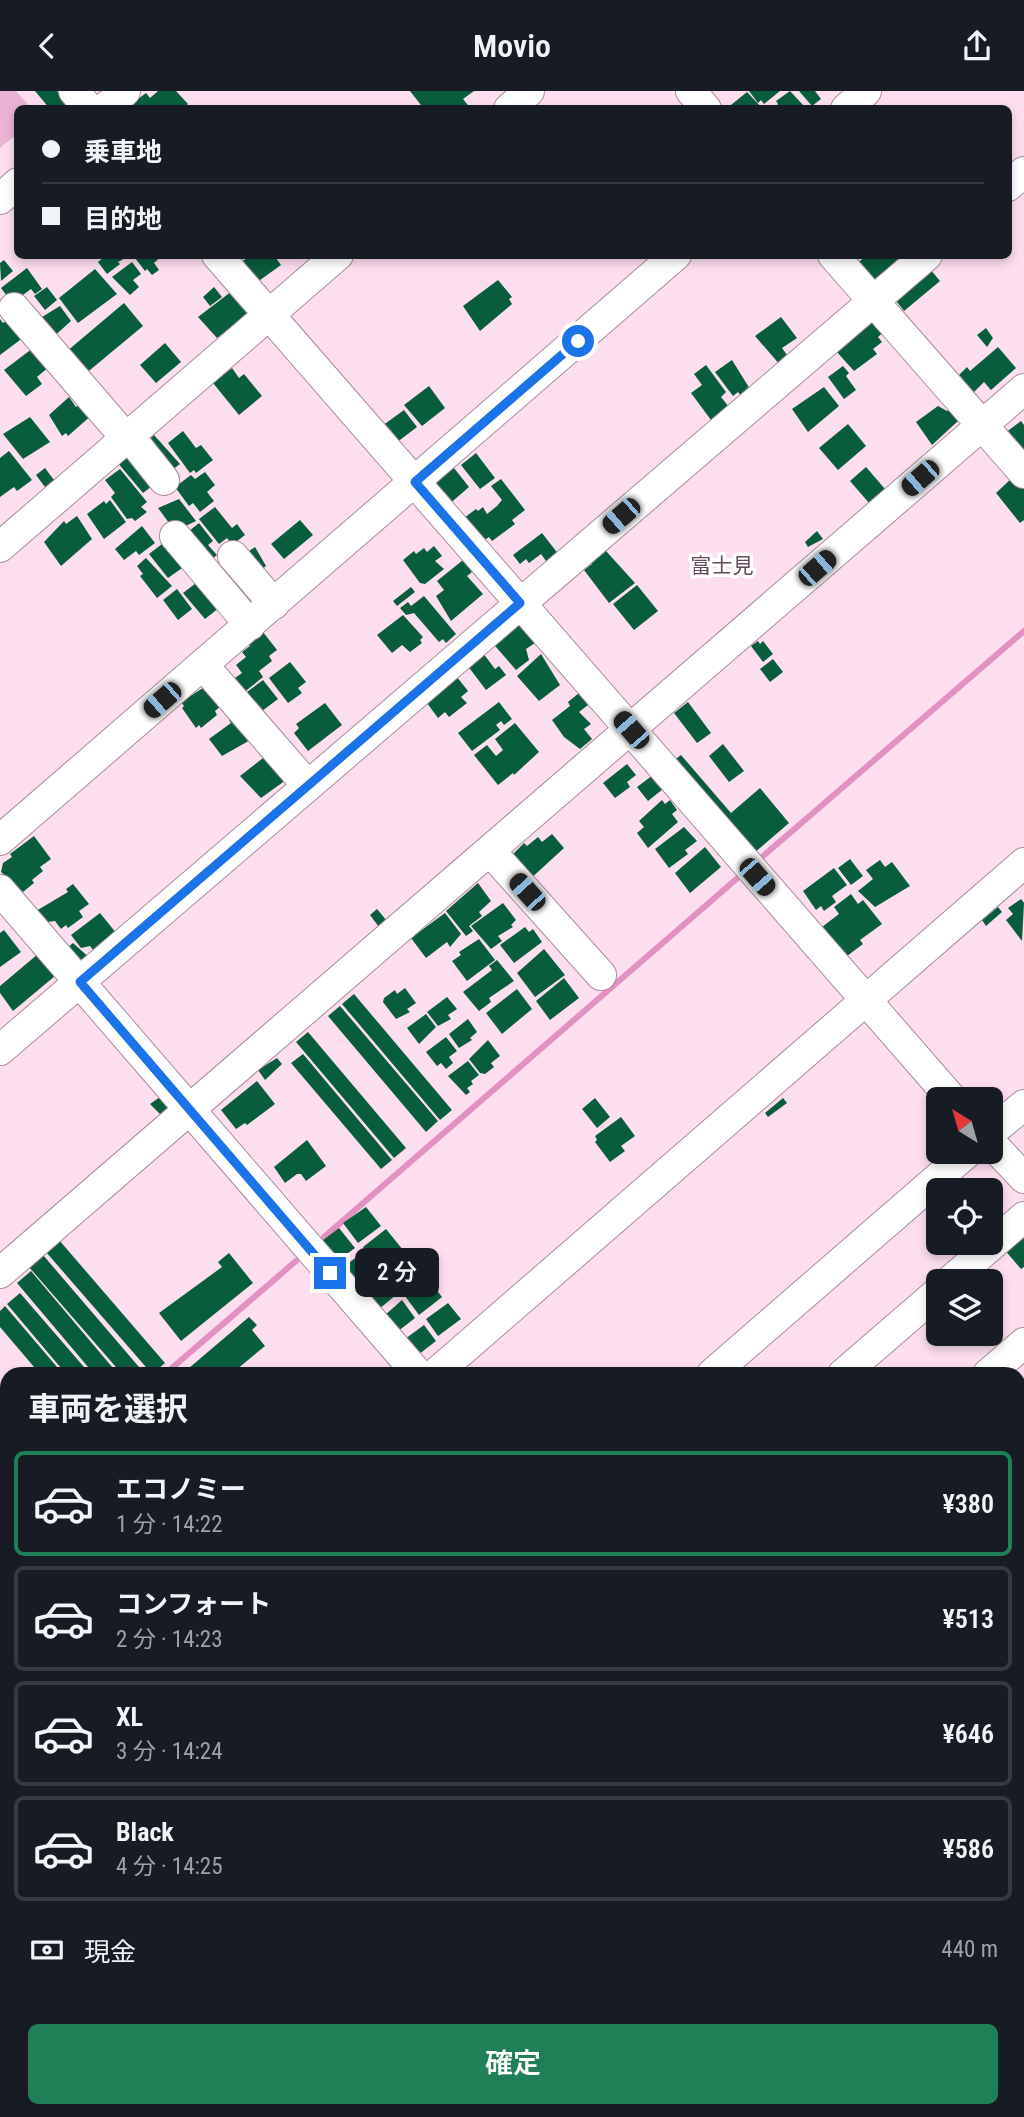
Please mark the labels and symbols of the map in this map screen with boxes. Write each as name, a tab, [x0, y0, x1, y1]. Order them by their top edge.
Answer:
route start	[562, 325, 594, 357]
car	[898, 456, 943, 500]
car	[599, 494, 644, 538]
car	[795, 546, 840, 590]
district label: 富士見	[691, 554, 754, 578]
car	[140, 678, 185, 722]
car	[610, 707, 653, 753]
car	[736, 854, 779, 900]
car	[506, 869, 549, 915]
north arrow	[926, 1087, 1003, 1164]
callout: 2 分	[354, 1249, 438, 1297]
route end	[314, 1257, 346, 1289]

